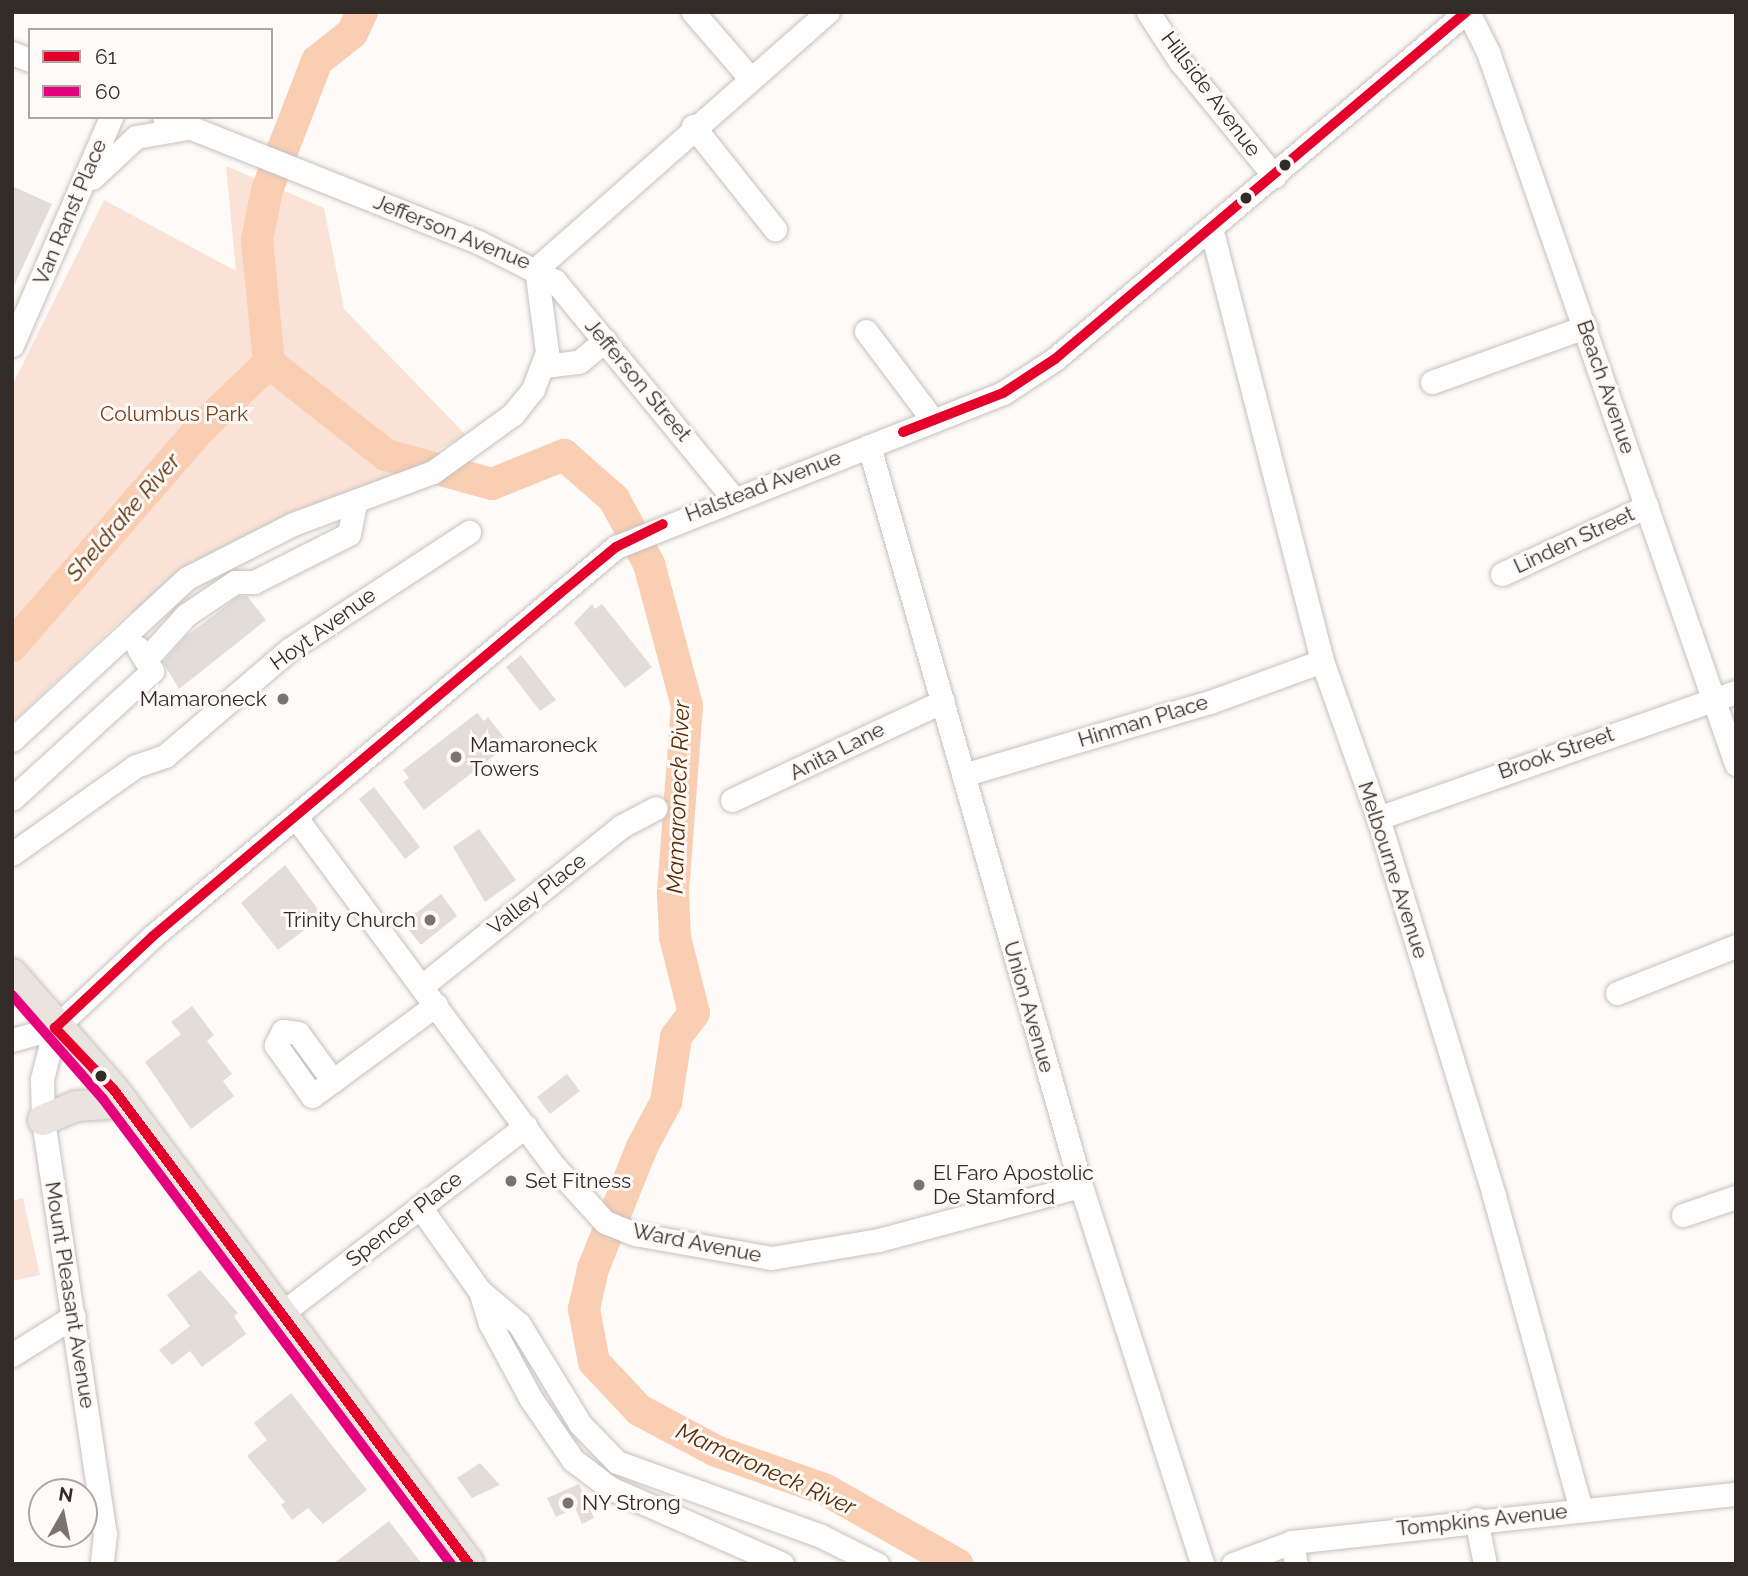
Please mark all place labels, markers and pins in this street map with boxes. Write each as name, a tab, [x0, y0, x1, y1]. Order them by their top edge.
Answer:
unlabelled marker	[1278, 158, 1292, 172]
unlabelled marker	[1239, 191, 1253, 205]
place label: Mamaroneck	[140, 686, 267, 712]
marker: Mamaroneck	[273, 689, 293, 709]
place label: Mamaroneck Towers	[470, 732, 597, 782]
marker: Mamaroneck Towers	[448, 749, 464, 765]
place label: Trinity Church	[283, 907, 416, 933]
marker: Trinity Church	[422, 912, 438, 928]
unlabelled marker	[94, 1069, 108, 1083]
place label: El Faro Apostolic De Stamford	[933, 1160, 1095, 1210]
place label: Set Fitness	[525, 1168, 631, 1194]
marker: Set Fitness	[503, 1173, 519, 1189]
marker: El Faro Apostolic De Stamford	[911, 1177, 927, 1193]
place label: NY Strong	[582, 1490, 682, 1516]
marker: NY Strong	[560, 1495, 576, 1511]

